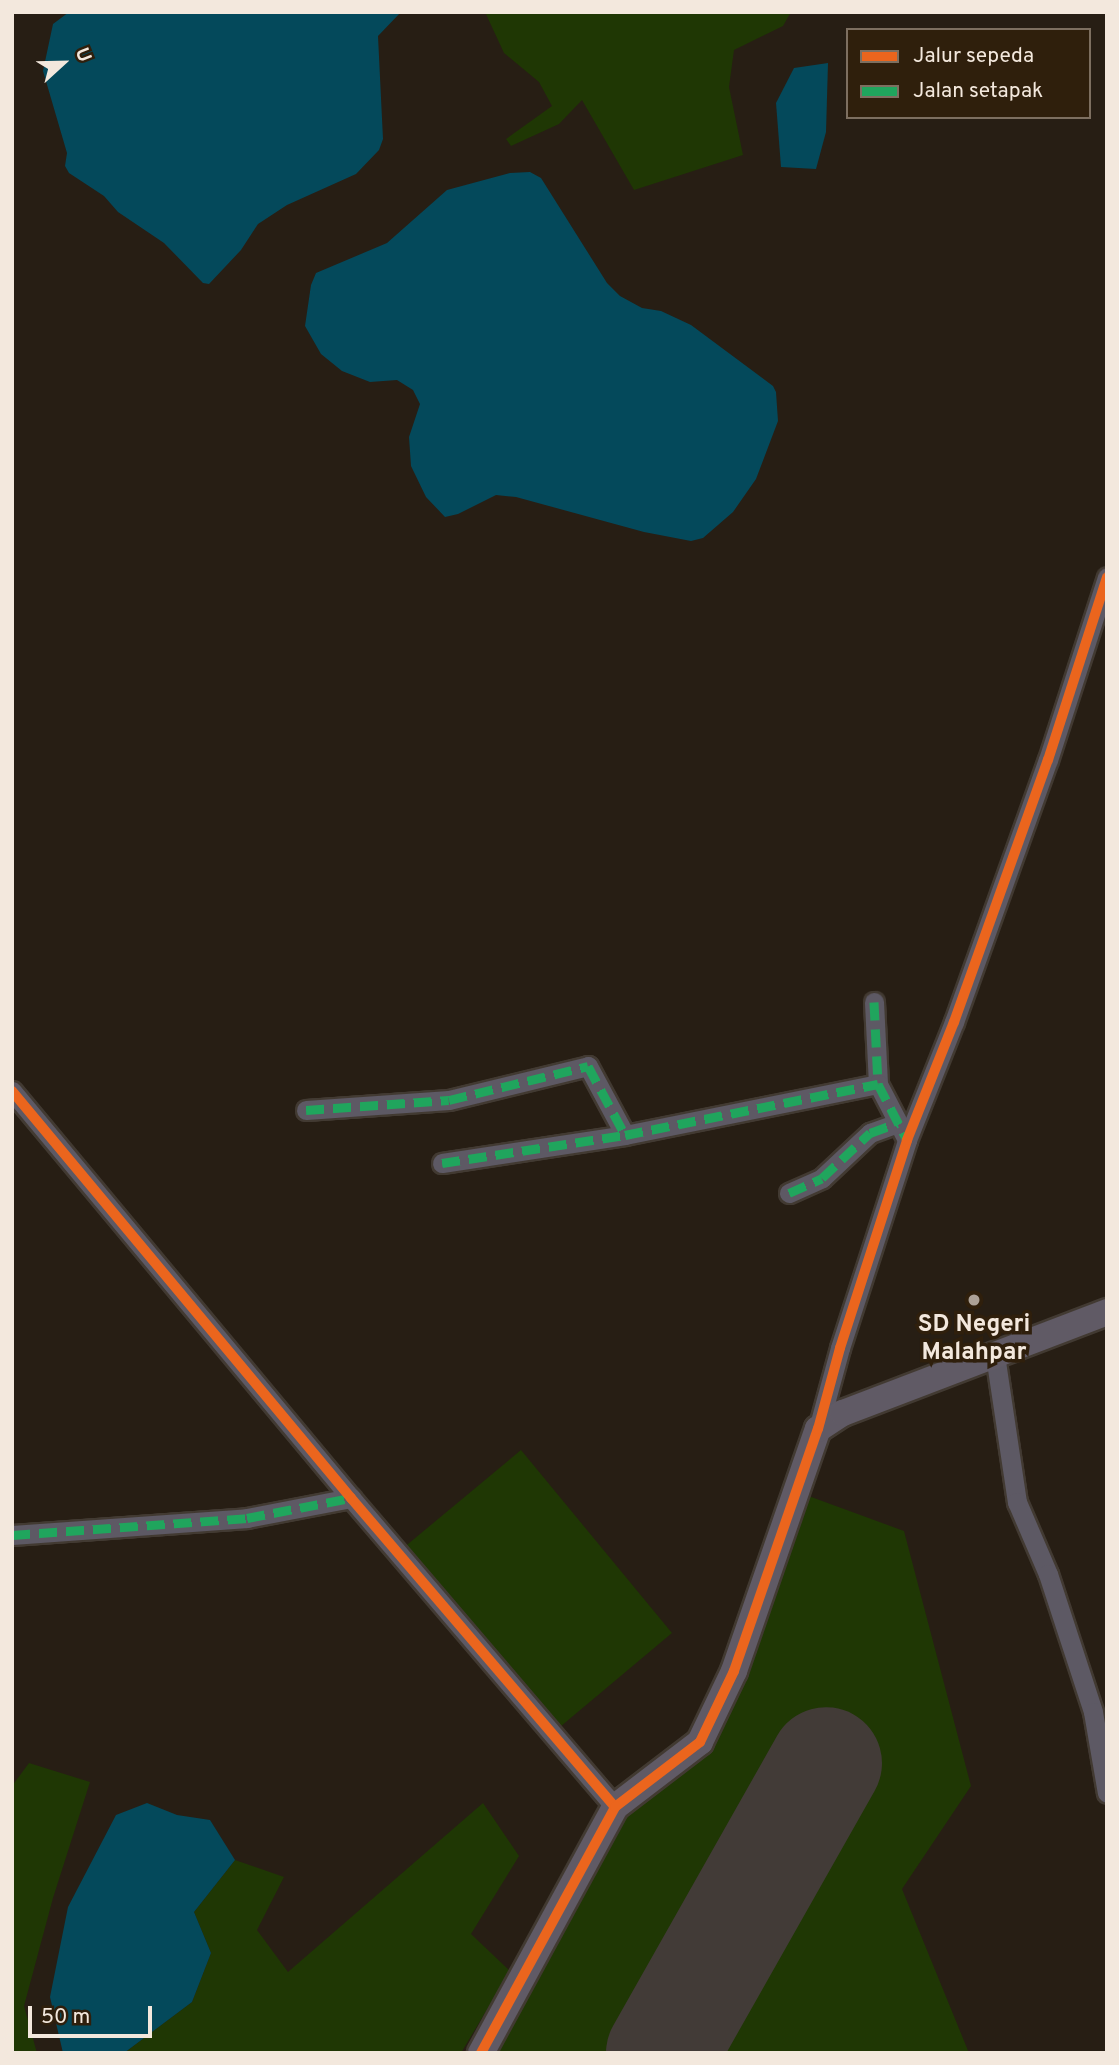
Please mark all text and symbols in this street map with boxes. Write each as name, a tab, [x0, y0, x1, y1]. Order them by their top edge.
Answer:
north arrow	[28, 28, 98, 98]
legend	[846, 28, 1091, 119]
text: Jalur sepeda	[913, 43, 1034, 70]
text: U	[69, 44, 96, 66]
text: Jalan setapak	[913, 78, 1043, 105]
marker: SD Negeri Malahpar	[966, 1292, 982, 1308]
place label: SD Negeri Malahpar	[918, 1312, 1030, 1368]
scale bar	[32, 1992, 156, 2036]
text: 50 m	[41, 2004, 90, 2031]

